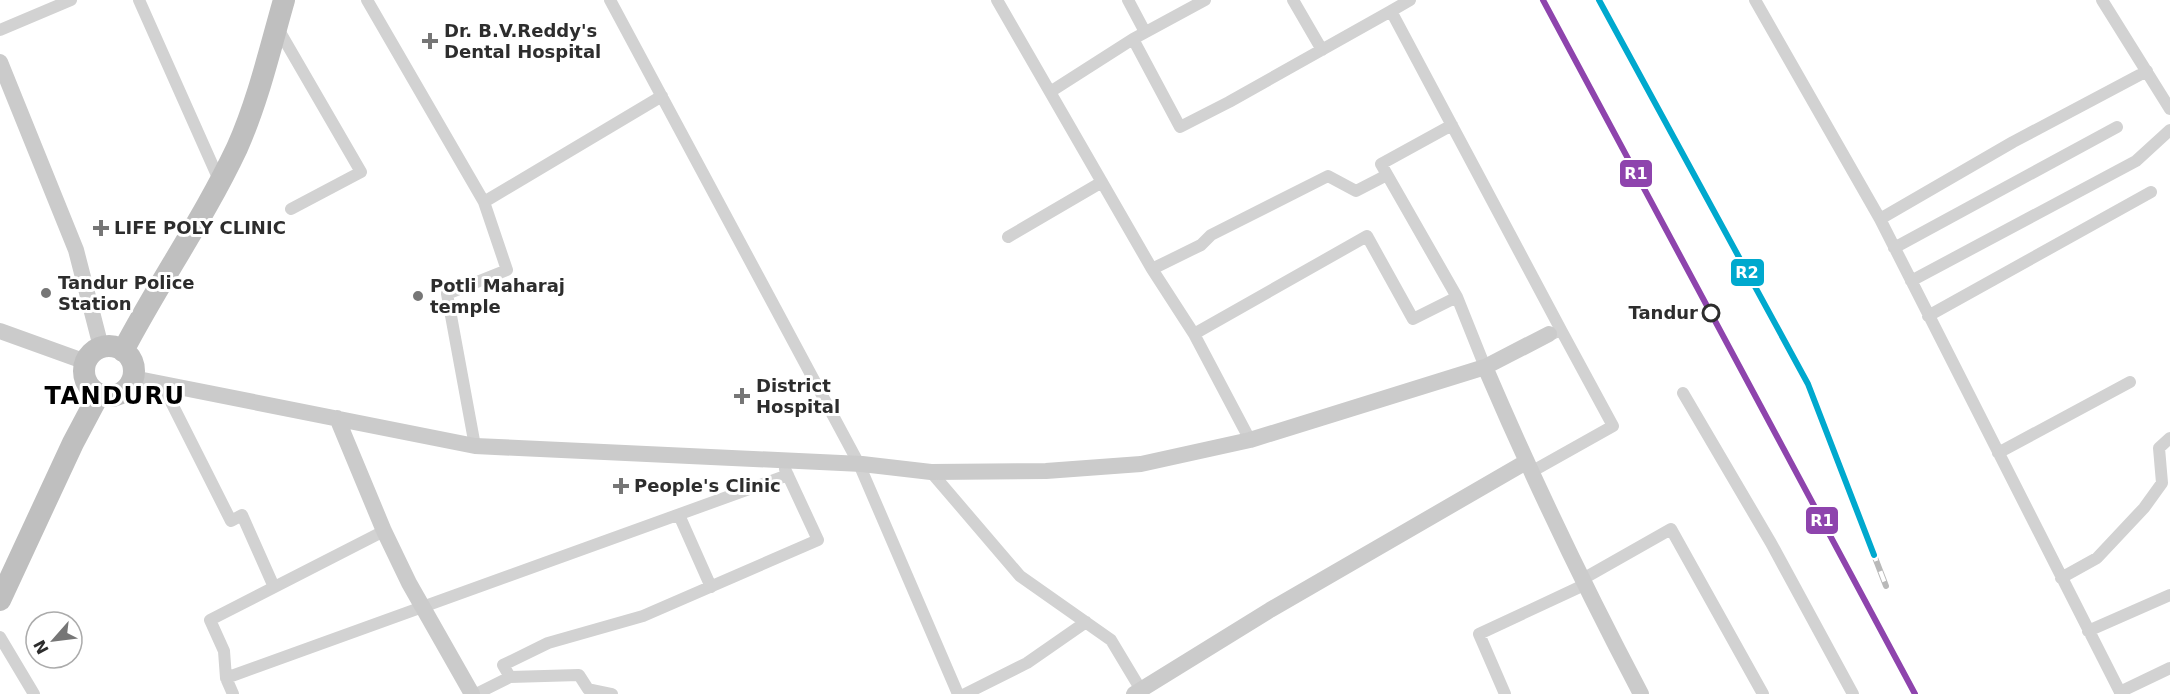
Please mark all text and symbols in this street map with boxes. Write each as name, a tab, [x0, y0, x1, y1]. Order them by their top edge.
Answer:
place label: Dr. B.V.Reddy's Dental Hospital	[444, 20, 601, 62]
marker: Dr. B.V.Reddy's Dental Hospital	[421, 32, 439, 50]
line badge: R1	[1619, 159, 1653, 188]
text: R1	[1624, 164, 1648, 183]
place label: LIFE POLY CLINIC	[114, 217, 286, 238]
marker: LIFE POLY CLINIC	[92, 219, 110, 237]
line badge: R2	[1730, 258, 1765, 287]
text: R2	[1735, 263, 1759, 282]
place label: Tandur Police Station	[58, 272, 195, 314]
place label: Potli Maharaj temple	[430, 275, 565, 317]
marker: Tandur Police Station	[39, 286, 53, 300]
marker: Potli Maharaj temple	[411, 289, 425, 303]
place label: Tandur	[1629, 302, 1698, 323]
marker: Tandur	[1702, 304, 1720, 322]
place label: District Hospital	[756, 375, 840, 417]
district label: TANDURU	[44, 382, 186, 410]
marker: District Hospital	[733, 387, 751, 405]
place label: People's Clinic	[634, 475, 781, 496]
marker: People's Clinic	[612, 477, 630, 495]
line badge: R1	[1805, 506, 1839, 535]
text: R1	[1810, 511, 1834, 530]
north arrow	[24, 610, 84, 670]
text: N	[30, 636, 53, 657]

